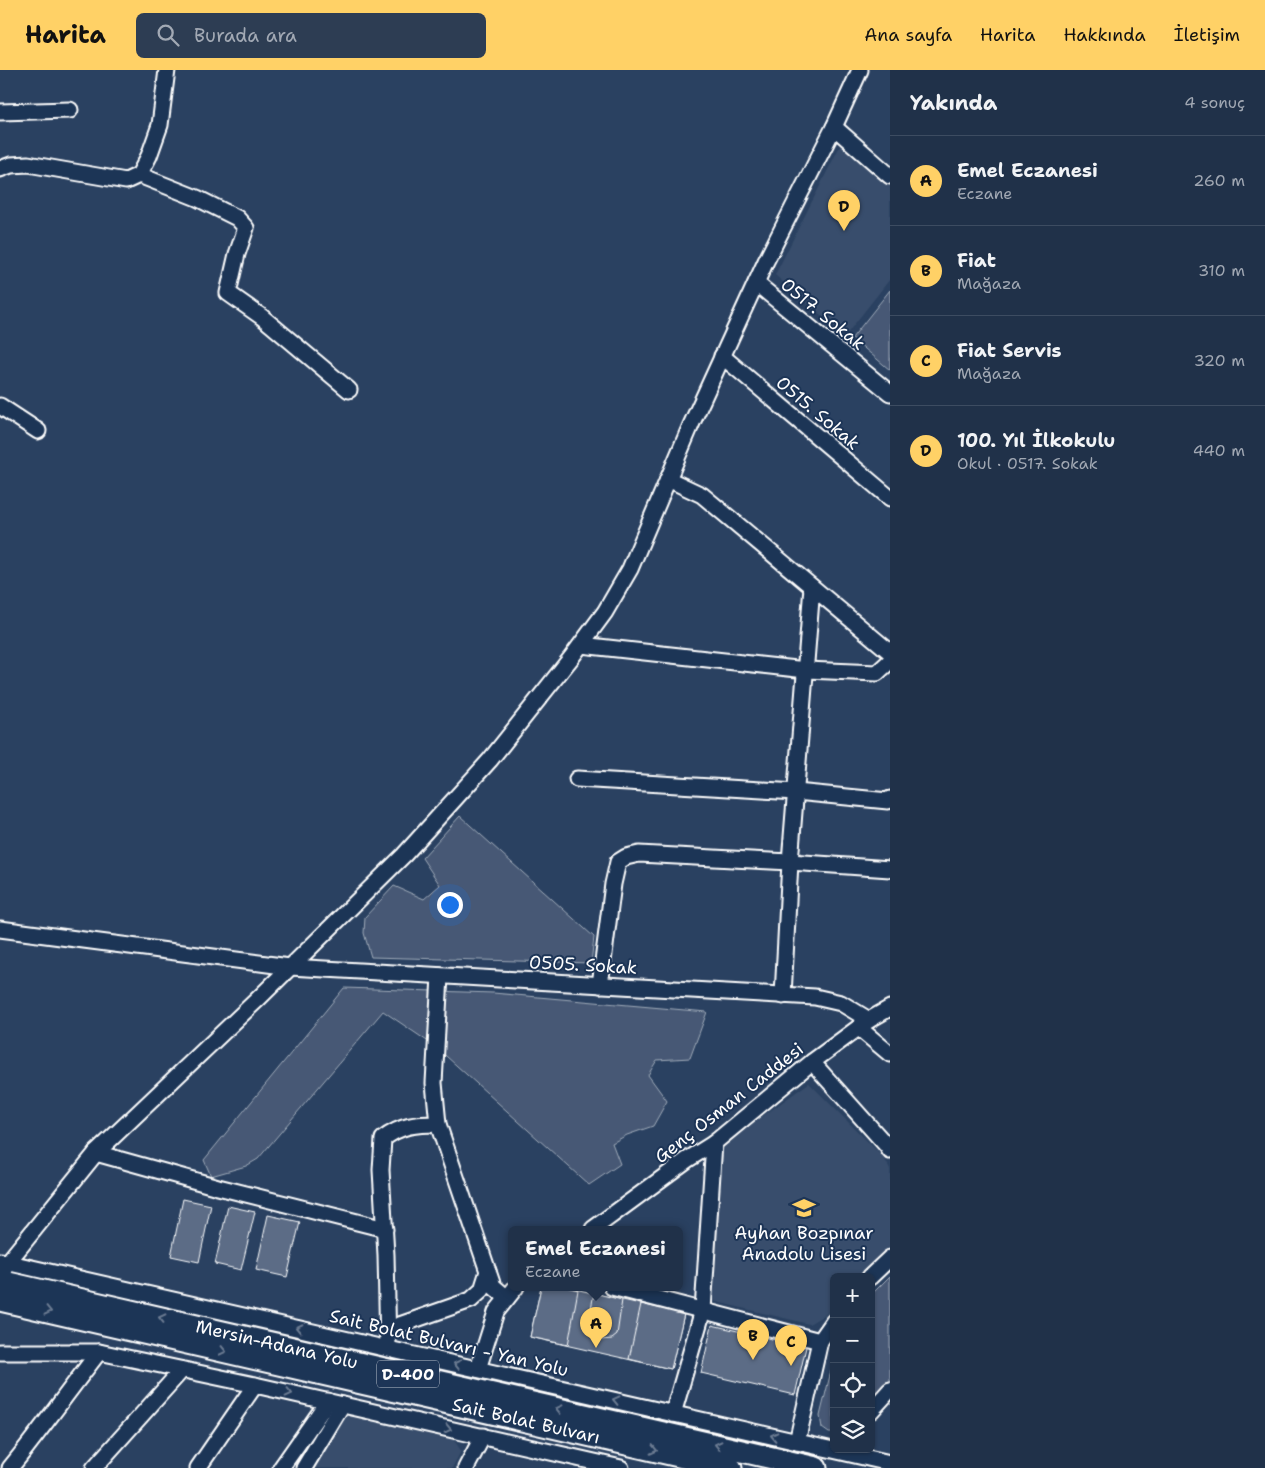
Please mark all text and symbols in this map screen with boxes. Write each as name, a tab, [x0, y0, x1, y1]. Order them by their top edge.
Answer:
search box	[136, 13, 486, 58]
text: Harita	[25, 19, 106, 51]
icon: search	[154, 21, 182, 49]
text: Burada ara	[194, 23, 297, 48]
text: Ana sayfa	[864, 23, 952, 47]
text: Harita	[980, 23, 1035, 47]
text: Hakkında	[1063, 23, 1146, 47]
text: İletişim	[1174, 23, 1240, 47]
text: Yakında	[910, 89, 997, 117]
text: 4 sonuç	[1184, 92, 1245, 113]
text: Emel Eczanesi	[957, 158, 1098, 183]
text: A	[920, 170, 932, 191]
text: 260 m	[1193, 170, 1245, 191]
text: Eczane	[957, 183, 1012, 204]
pin: D	[828, 190, 860, 231]
text: Fiat	[957, 248, 996, 273]
text: B	[921, 260, 931, 281]
text: 310 m	[1198, 260, 1245, 281]
street label: 0517. Sokak	[776, 272, 870, 356]
text: Mağaza	[957, 273, 1021, 294]
text: Fiat Servis	[957, 338, 1062, 363]
text: C	[921, 350, 931, 371]
text: 320 m	[1194, 350, 1245, 371]
text: Mağaza	[957, 363, 1021, 384]
street label: 0515. Sokak	[771, 371, 865, 455]
text: 100. Yıl İlkokulu	[957, 428, 1115, 453]
text: D	[920, 440, 932, 461]
text: 440 m	[1193, 440, 1245, 461]
text: Okul · 0517. Sokak	[957, 453, 1098, 474]
your location	[437, 892, 463, 918]
street label: 0505. Sokak	[528, 950, 638, 980]
street label: Genç Osman Caddesi	[650, 1037, 808, 1169]
school or university icon: Ayhan Bozpınar Anadolu Lisesi	[791, 1195, 817, 1221]
place label: Ayhan Bozpınar Anadolu Lisesi	[734, 1221, 874, 1266]
popup	[508, 1226, 683, 1291]
text: Emel Eczanesi	[525, 1236, 666, 1261]
text: Eczane	[525, 1261, 581, 1282]
map controls	[830, 1273, 875, 1453]
button: +	[830, 1273, 875, 1318]
street label: Sait Bolat Bulvarı - Yan Yolu	[327, 1304, 571, 1382]
one-way arrow	[43, 1305, 52, 1316]
pin: A	[580, 1307, 612, 1348]
one-way arrow	[157, 1313, 166, 1324]
street label: Mersin-Adana Yolu	[193, 1314, 360, 1375]
button: −	[830, 1318, 875, 1363]
pin: B	[737, 1319, 769, 1360]
one-way arrow	[294, 1323, 303, 1334]
pin: C	[775, 1325, 807, 1366]
one-way arrow	[218, 1345, 227, 1356]
one-way arrow	[453, 1359, 462, 1370]
road number: D-400	[377, 1360, 439, 1388]
button: locate	[830, 1363, 875, 1408]
one-way arrow	[285, 1387, 294, 1398]
street label: Sait Bolat Bulvarı	[450, 1392, 603, 1450]
one-way arrow	[611, 1395, 620, 1406]
one-way arrow	[555, 1404, 564, 1414]
button: layers	[830, 1408, 875, 1453]
one-way arrow	[443, 1423, 452, 1433]
one-way arrow	[770, 1431, 779, 1442]
one-way arrow	[713, 1440, 722, 1451]
one-way arrow	[650, 1444, 659, 1455]

